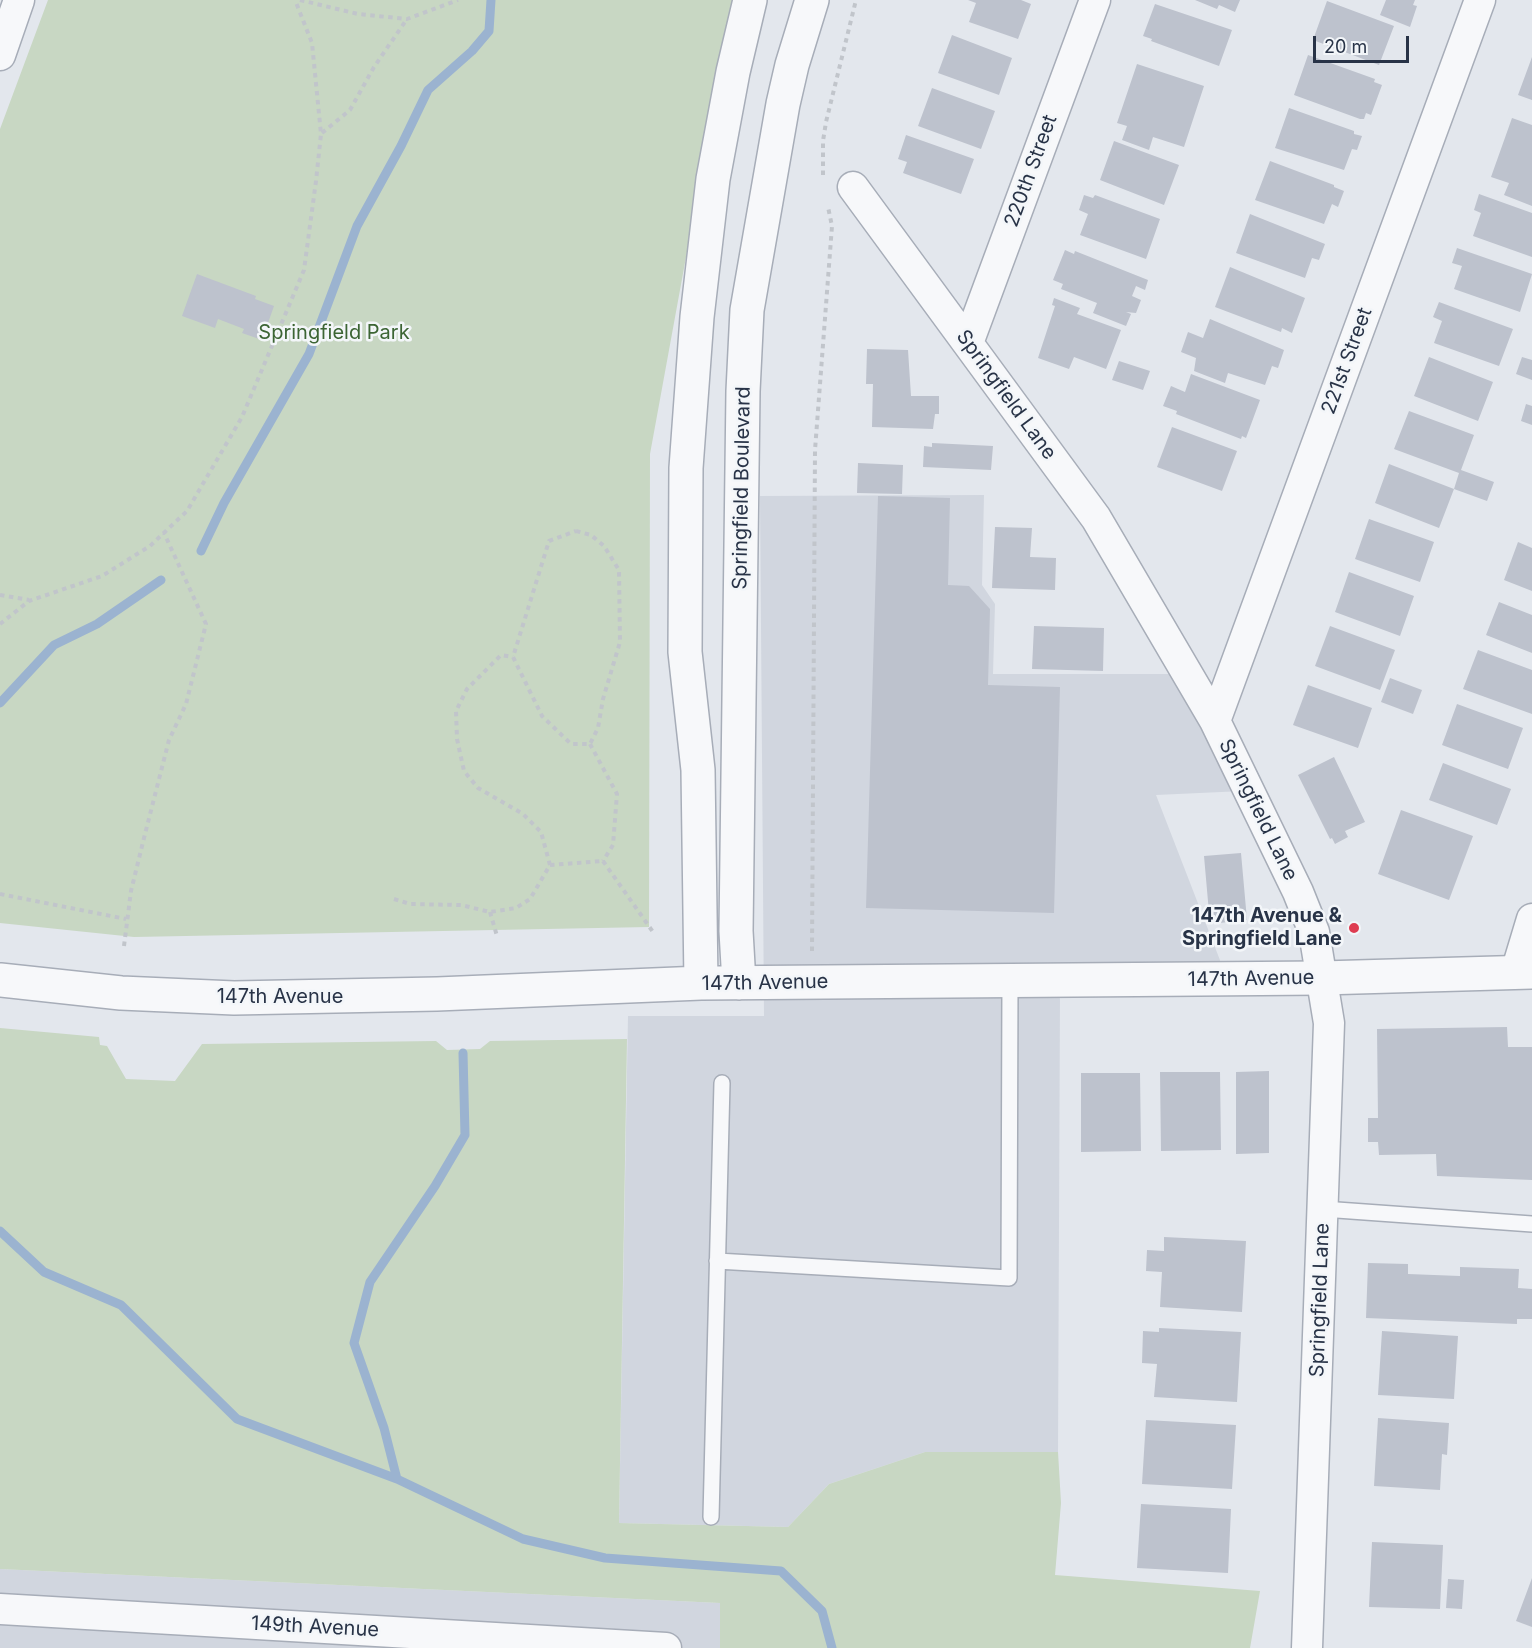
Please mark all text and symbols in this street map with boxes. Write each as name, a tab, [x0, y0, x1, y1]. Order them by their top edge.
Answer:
scale bar	[1316, 24, 1412, 62]
text: 20 m	[1324, 36, 1367, 57]
street label: 220th Street	[1000, 112, 1062, 230]
street label: 221st Street	[1317, 304, 1377, 418]
park label: Springfield Park	[258, 321, 410, 345]
street label: Springfield Lane	[951, 325, 1061, 465]
street label: Springfield Boulevard	[728, 386, 756, 590]
street label: Springfield Lane	[1213, 735, 1303, 885]
place label: 147th Avenue & Springfield Lane	[1182, 904, 1342, 951]
marker: 147th Avenue & Springfield Lane	[1347, 921, 1361, 935]
street label: 147th Avenue	[1187, 966, 1315, 992]
street label: 147th Avenue	[701, 970, 829, 996]
street label: 147th Avenue	[217, 985, 343, 1009]
street label: Springfield Lane	[1305, 1222, 1335, 1378]
street label: 149th Avenue	[250, 1612, 380, 1642]

